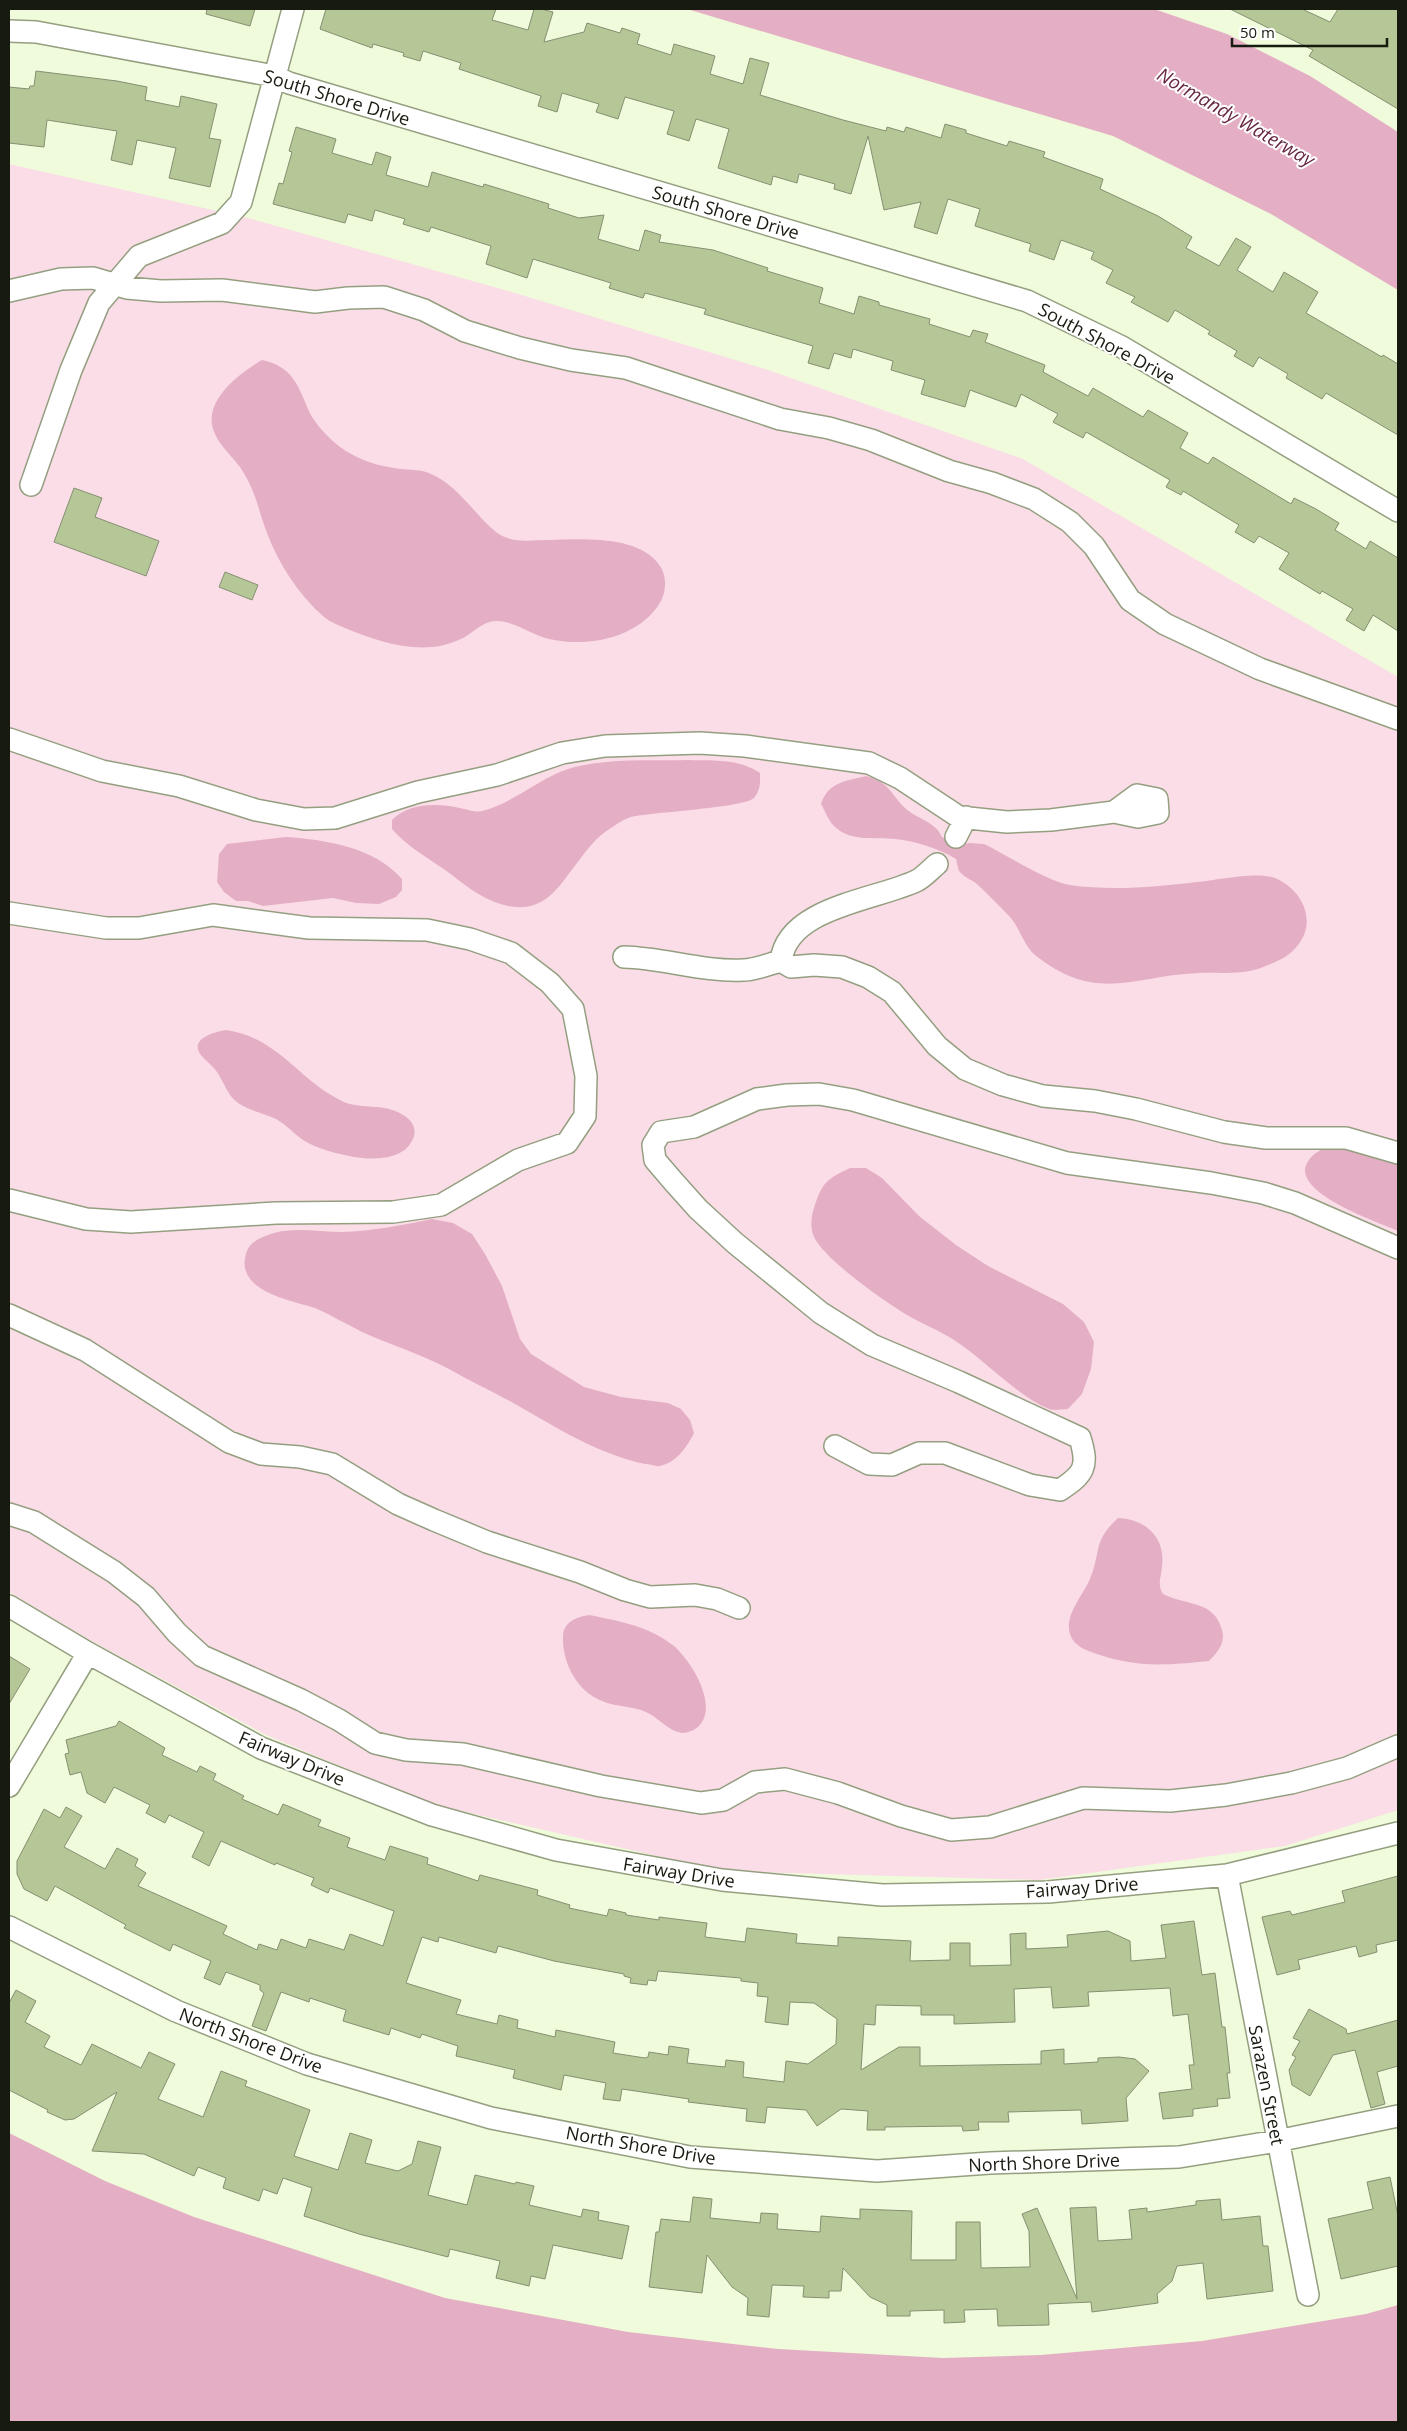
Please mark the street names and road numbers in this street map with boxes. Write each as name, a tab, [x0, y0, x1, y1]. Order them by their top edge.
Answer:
street label: South Shore Drive	[261, 63, 413, 131]
street label: South Shore Drive	[650, 180, 802, 244]
street label: South Shore Drive	[1034, 297, 1180, 389]
street label: Fairway Drive	[235, 1725, 349, 1791]
street label: Fairway Drive	[621, 1851, 737, 1893]
street label: Fairway Drive	[1025, 1871, 1139, 1903]
street label: North Shore Drive	[176, 2002, 326, 2078]
street label: Sarazen Street	[1244, 2023, 1290, 2147]
street label: North Shore Drive	[564, 2120, 718, 2170]
street label: North Shore Drive	[968, 2147, 1120, 2177]

